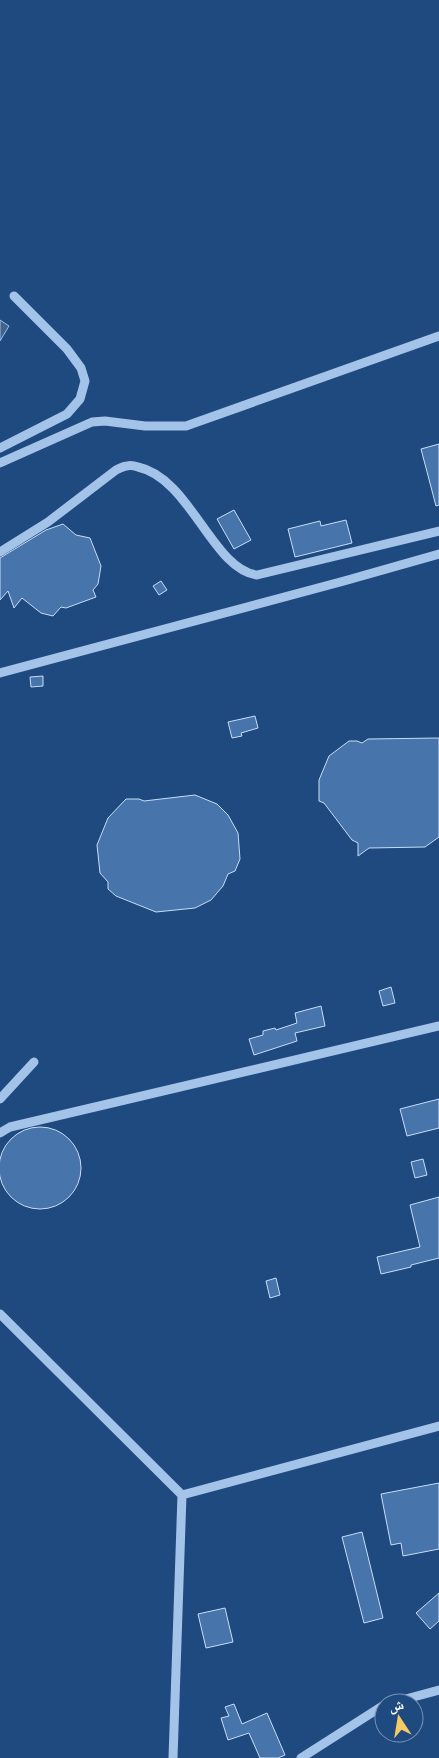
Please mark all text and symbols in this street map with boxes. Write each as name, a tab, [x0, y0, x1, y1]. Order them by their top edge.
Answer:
north arrow	[374, 1693, 424, 1743]
text: ش	[387, 1696, 406, 1716]

